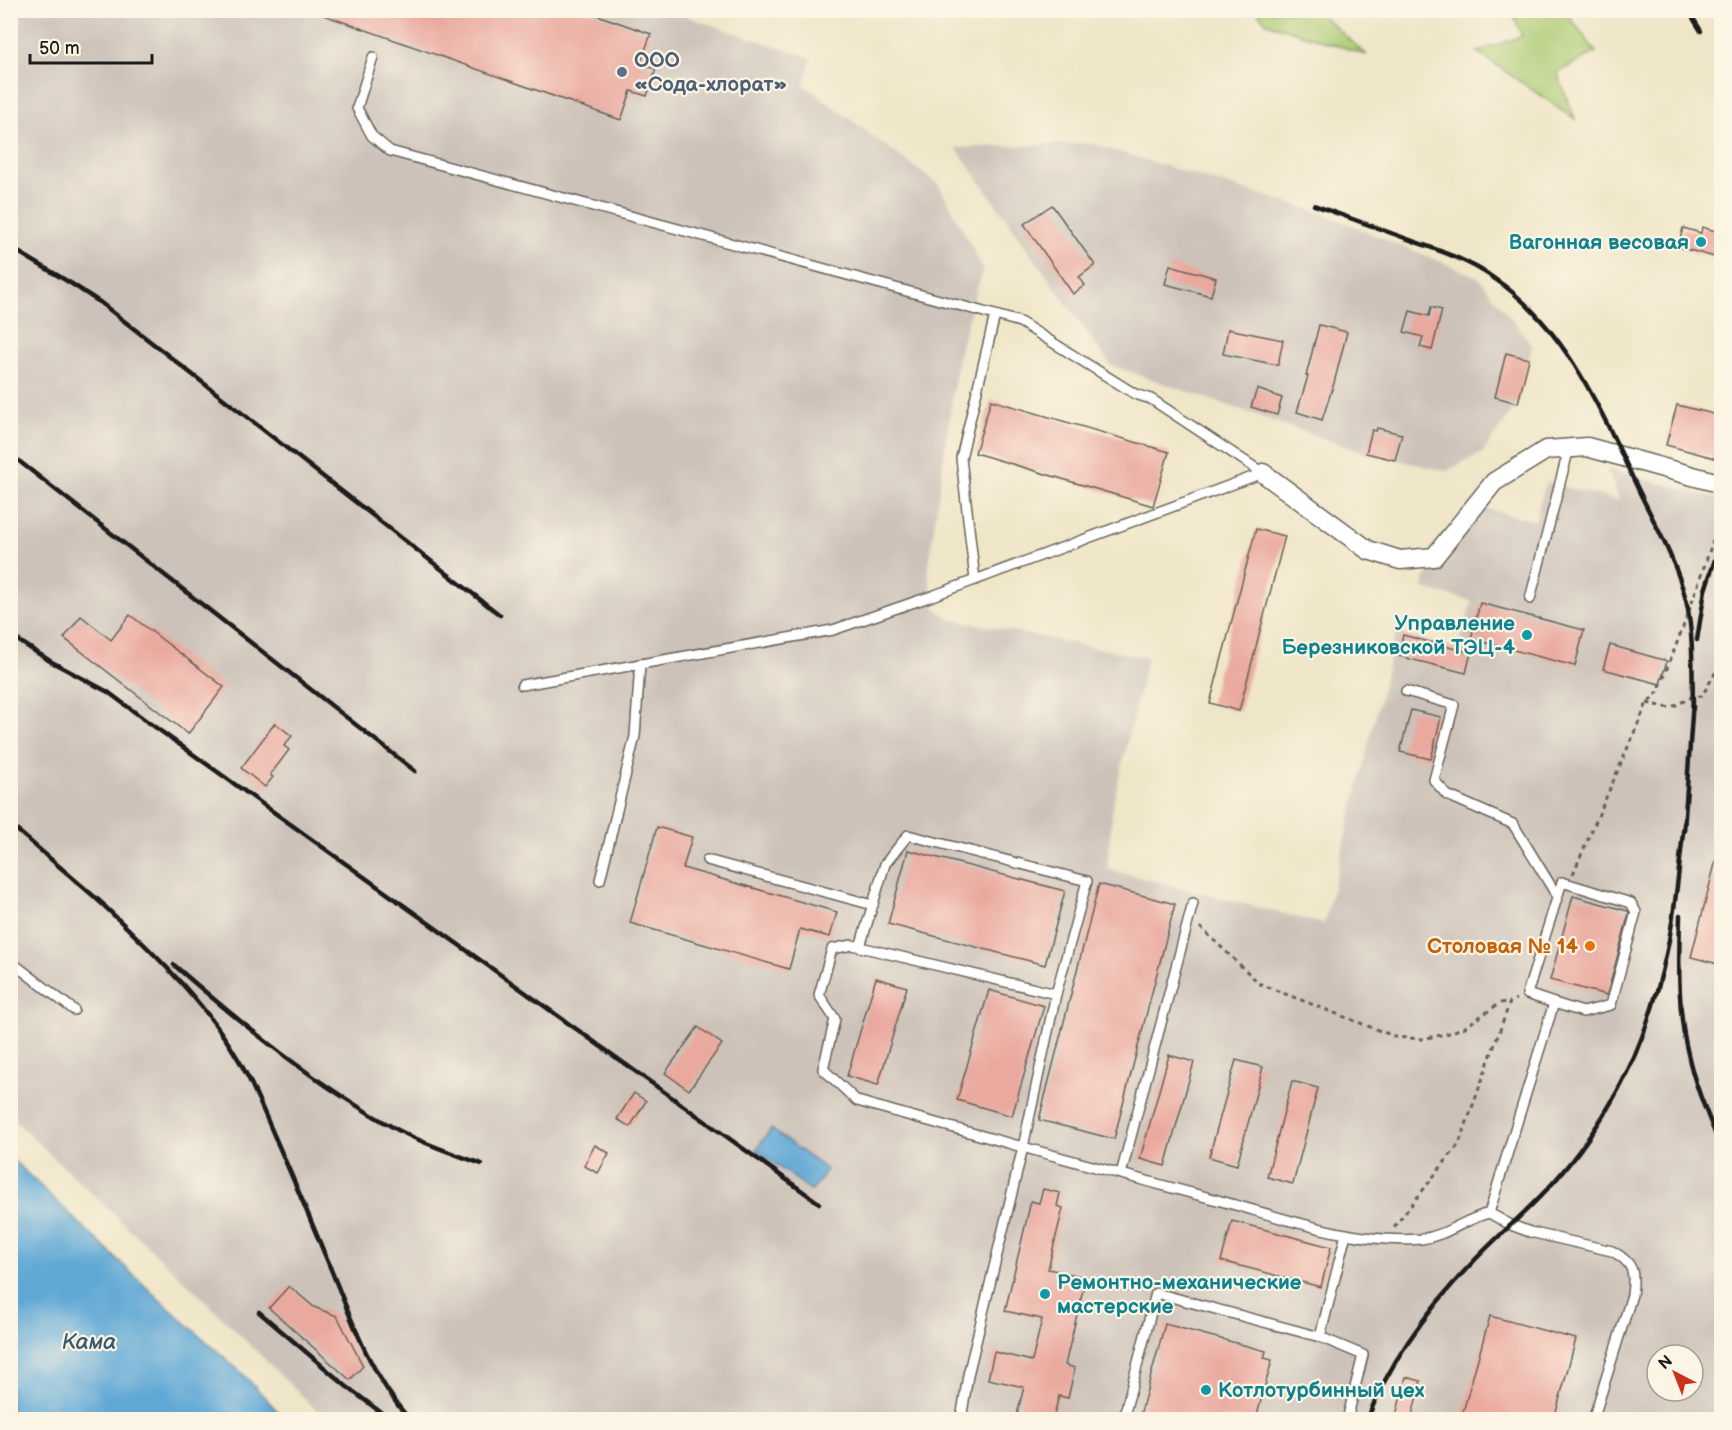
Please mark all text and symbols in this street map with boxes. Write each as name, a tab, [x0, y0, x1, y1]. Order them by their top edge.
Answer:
scale bar	[30, 27, 152, 65]
text: 50 m	[39, 38, 80, 59]
place label: ООО «Сода-хлорат»	[634, 48, 787, 97]
marker: ООО «Сода-хлорат»	[615, 65, 629, 79]
place label: Вагонная весовая	[1509, 230, 1689, 255]
marker: Вагонная весовая	[1694, 235, 1708, 249]
place label: Управление Березниковской ТЭЦ-4	[1281, 611, 1516, 660]
marker: Управление Березниковской ТЭЦ-4	[1520, 628, 1534, 642]
place label: Cтоловая № 14	[1427, 934, 1579, 959]
marker: Cтоловая № 14	[1583, 939, 1597, 953]
place label: Ремонтно-механические мастерские	[1057, 1270, 1302, 1319]
marker: Ремонтно-механические мастерские	[1038, 1287, 1052, 1301]
water label: Кама	[62, 1329, 116, 1356]
north arrow	[1645, 1343, 1705, 1403]
text: N	[1655, 1352, 1677, 1374]
place label: Котлотурбинный цех	[1218, 1378, 1425, 1403]
marker: Котлотурбинный цех	[1199, 1383, 1213, 1397]

